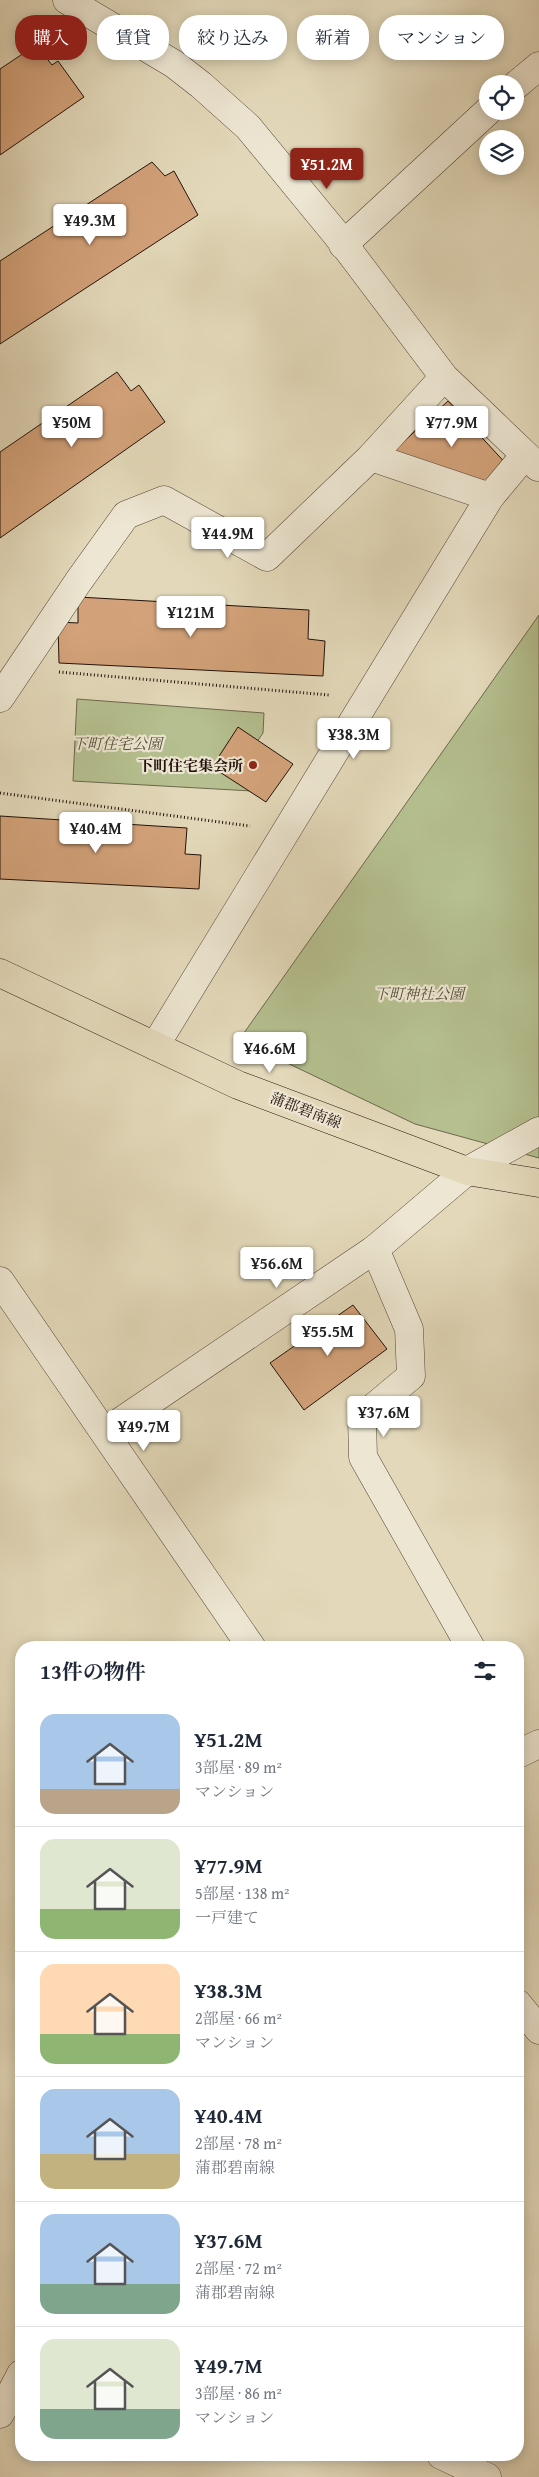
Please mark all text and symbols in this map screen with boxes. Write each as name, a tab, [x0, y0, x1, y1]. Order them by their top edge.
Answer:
chip: 購入	[15, 15, 87, 60]
chip: 賃貸	[97, 15, 169, 60]
chip: 絞り込み	[179, 15, 287, 60]
chip: 新着	[297, 15, 369, 60]
chip: マンション	[379, 15, 504, 60]
map controls	[479, 75, 524, 175]
button: locate	[479, 75, 524, 120]
button: layers	[479, 130, 524, 175]
pin: ¥51.2M	[286, 148, 368, 190]
text: ¥51.2M	[301, 152, 353, 176]
pin: ¥49.3M	[49, 204, 131, 246]
text: ¥49.3M	[64, 208, 116, 232]
pin: ¥50M	[42, 406, 102, 448]
pin: ¥77.9M	[411, 406, 493, 448]
text: ¥50M	[53, 410, 91, 434]
text: ¥77.9M	[426, 410, 478, 434]
pin: ¥44.9M	[187, 516, 269, 559]
text: ¥44.9M	[202, 521, 254, 545]
pin: ¥121M	[156, 596, 226, 638]
text: ¥121M	[168, 600, 214, 624]
pin: ¥38.3M	[313, 718, 395, 760]
text: ¥38.3M	[328, 722, 380, 746]
park label: 下町住宅公園	[72, 733, 165, 754]
place label: 下町住宅集会所	[138, 755, 243, 776]
marker: 下町住宅集会所	[247, 759, 259, 771]
pin: ¥40.4M	[55, 812, 137, 854]
text: ¥40.4M	[70, 816, 122, 840]
park label: 下町神社公園	[374, 983, 467, 1004]
pin: ¥46.6M	[229, 1032, 311, 1074]
text: ¥46.6M	[244, 1036, 296, 1060]
street label: 蒲郡碧南線	[267, 1087, 345, 1133]
pin: ¥56.6M	[236, 1246, 318, 1289]
text: ¥56.6M	[251, 1251, 303, 1275]
pin: ¥55.5M	[287, 1314, 369, 1357]
text: ¥55.5M	[302, 1319, 354, 1343]
pin: ¥37.6M	[343, 1396, 425, 1438]
text: ¥37.6M	[358, 1400, 410, 1424]
pin: ¥49.7M	[103, 1410, 185, 1452]
text: ¥49.7M	[118, 1414, 170, 1438]
text: 13件の物件	[40, 1656, 146, 1687]
icon: filters	[471, 1657, 499, 1685]
text: ¥51.2M	[195, 1724, 263, 1755]
icon: home	[80, 1734, 140, 1794]
text: 3部屋 · 89 m²	[195, 1755, 282, 1779]
text: マンション	[195, 1779, 274, 1803]
text: ¥77.9M	[195, 1850, 263, 1881]
icon: home	[80, 1859, 140, 1919]
text: 5部屋 · 138 m²	[195, 1881, 290, 1905]
text: 一戸建て	[195, 1905, 259, 1929]
text: ¥38.3M	[195, 1975, 263, 2006]
icon: home	[80, 1984, 140, 2044]
text: 2部屋 · 66 m²	[195, 2006, 282, 2030]
text: マンション	[195, 2030, 274, 2054]
text: ¥40.4M	[195, 2100, 263, 2131]
icon: home	[80, 2109, 140, 2169]
text: 2部屋 · 78 m²	[195, 2131, 282, 2155]
text: 蒲郡碧南線	[195, 2155, 275, 2179]
text: ¥37.6M	[195, 2225, 263, 2256]
icon: home	[80, 2234, 140, 2294]
text: 2部屋 · 72 m²	[195, 2256, 282, 2280]
text: 蒲郡碧南線	[195, 2280, 275, 2304]
text: ¥49.7M	[195, 2350, 263, 2381]
icon: home	[80, 2359, 140, 2419]
text: 3部屋 · 86 m²	[195, 2381, 282, 2405]
text: マンション	[195, 2405, 274, 2429]

